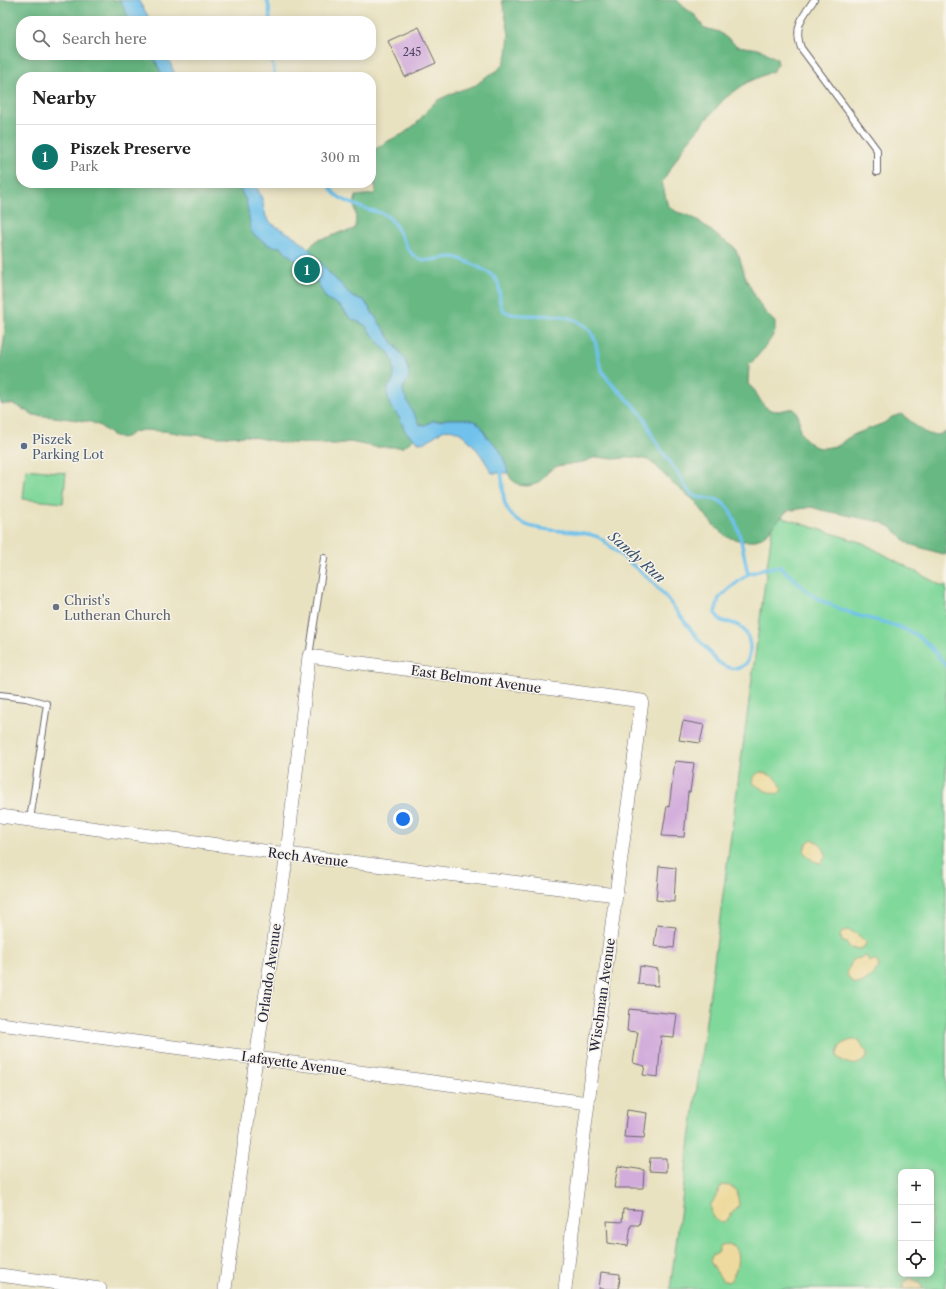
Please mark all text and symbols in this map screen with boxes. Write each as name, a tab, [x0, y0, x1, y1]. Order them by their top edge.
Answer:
search box	[16, 16, 376, 60]
icon: search	[30, 27, 52, 49]
text: Search here	[62, 29, 147, 48]
house number: 245	[403, 45, 421, 59]
text: Nearby	[32, 88, 96, 108]
text: Piszek Preserve	[70, 139, 191, 158]
text: 1	[42, 149, 48, 165]
text: 300 m	[321, 149, 360, 165]
text: Park	[70, 158, 98, 174]
pin: 1	[294, 255, 320, 285]
place label: Piszek Parking Lot	[32, 431, 104, 462]
marker: Piszek Parking Lot	[19, 441, 29, 451]
water label: Sandy Run	[604, 527, 669, 587]
place label: Christ's Lutheran Church	[64, 592, 171, 623]
marker: Christ's Lutheran Church	[51, 602, 61, 612]
street label: East Belmont Avenue	[410, 662, 542, 696]
your location	[393, 809, 413, 829]
street label: Rech Avenue	[267, 844, 349, 870]
street label: Orlando Avenue	[254, 922, 284, 1024]
street label: Wischman Avenue	[586, 937, 618, 1054]
street label: Lafayette Avenue	[240, 1048, 348, 1078]
map controls	[898, 1169, 934, 1277]
button: +	[898, 1169, 934, 1205]
button: −	[898, 1205, 934, 1241]
button: locate	[898, 1241, 934, 1277]

